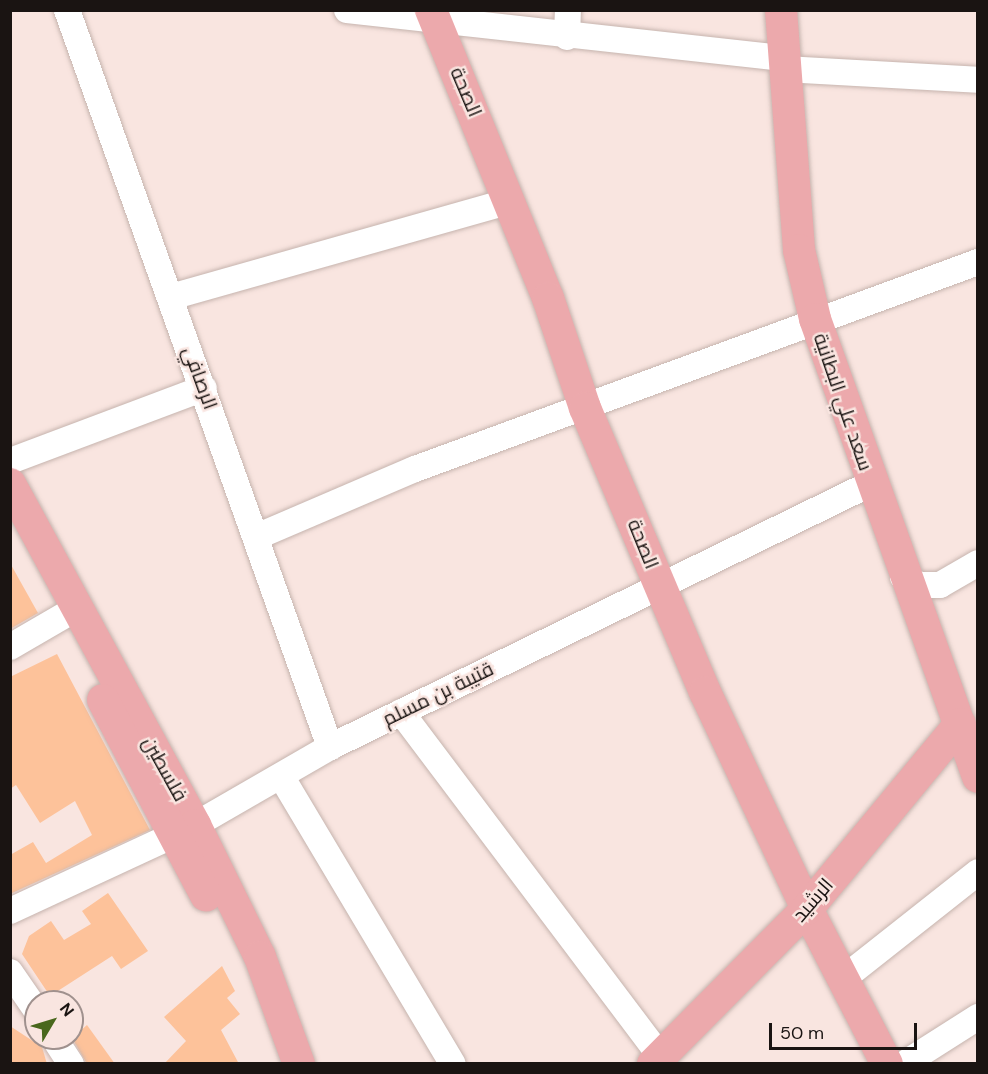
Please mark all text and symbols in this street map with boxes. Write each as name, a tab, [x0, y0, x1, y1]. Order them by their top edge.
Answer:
street label: الصحة	[445, 64, 487, 120]
street label: سعد علي البطانية	[808, 330, 878, 474]
street label: الرصافي	[178, 343, 222, 413]
street label: الصحة	[622, 516, 664, 572]
street label: قتيبة بن مسلم	[379, 657, 497, 731]
street label: فلسطين	[137, 732, 193, 806]
street label: الرشيد	[788, 873, 838, 927]
north arrow	[24, 990, 84, 1050]
text: N	[55, 999, 79, 1021]
scale bar	[772, 1011, 920, 1049]
text: 50 m	[780, 1021, 824, 1045]

